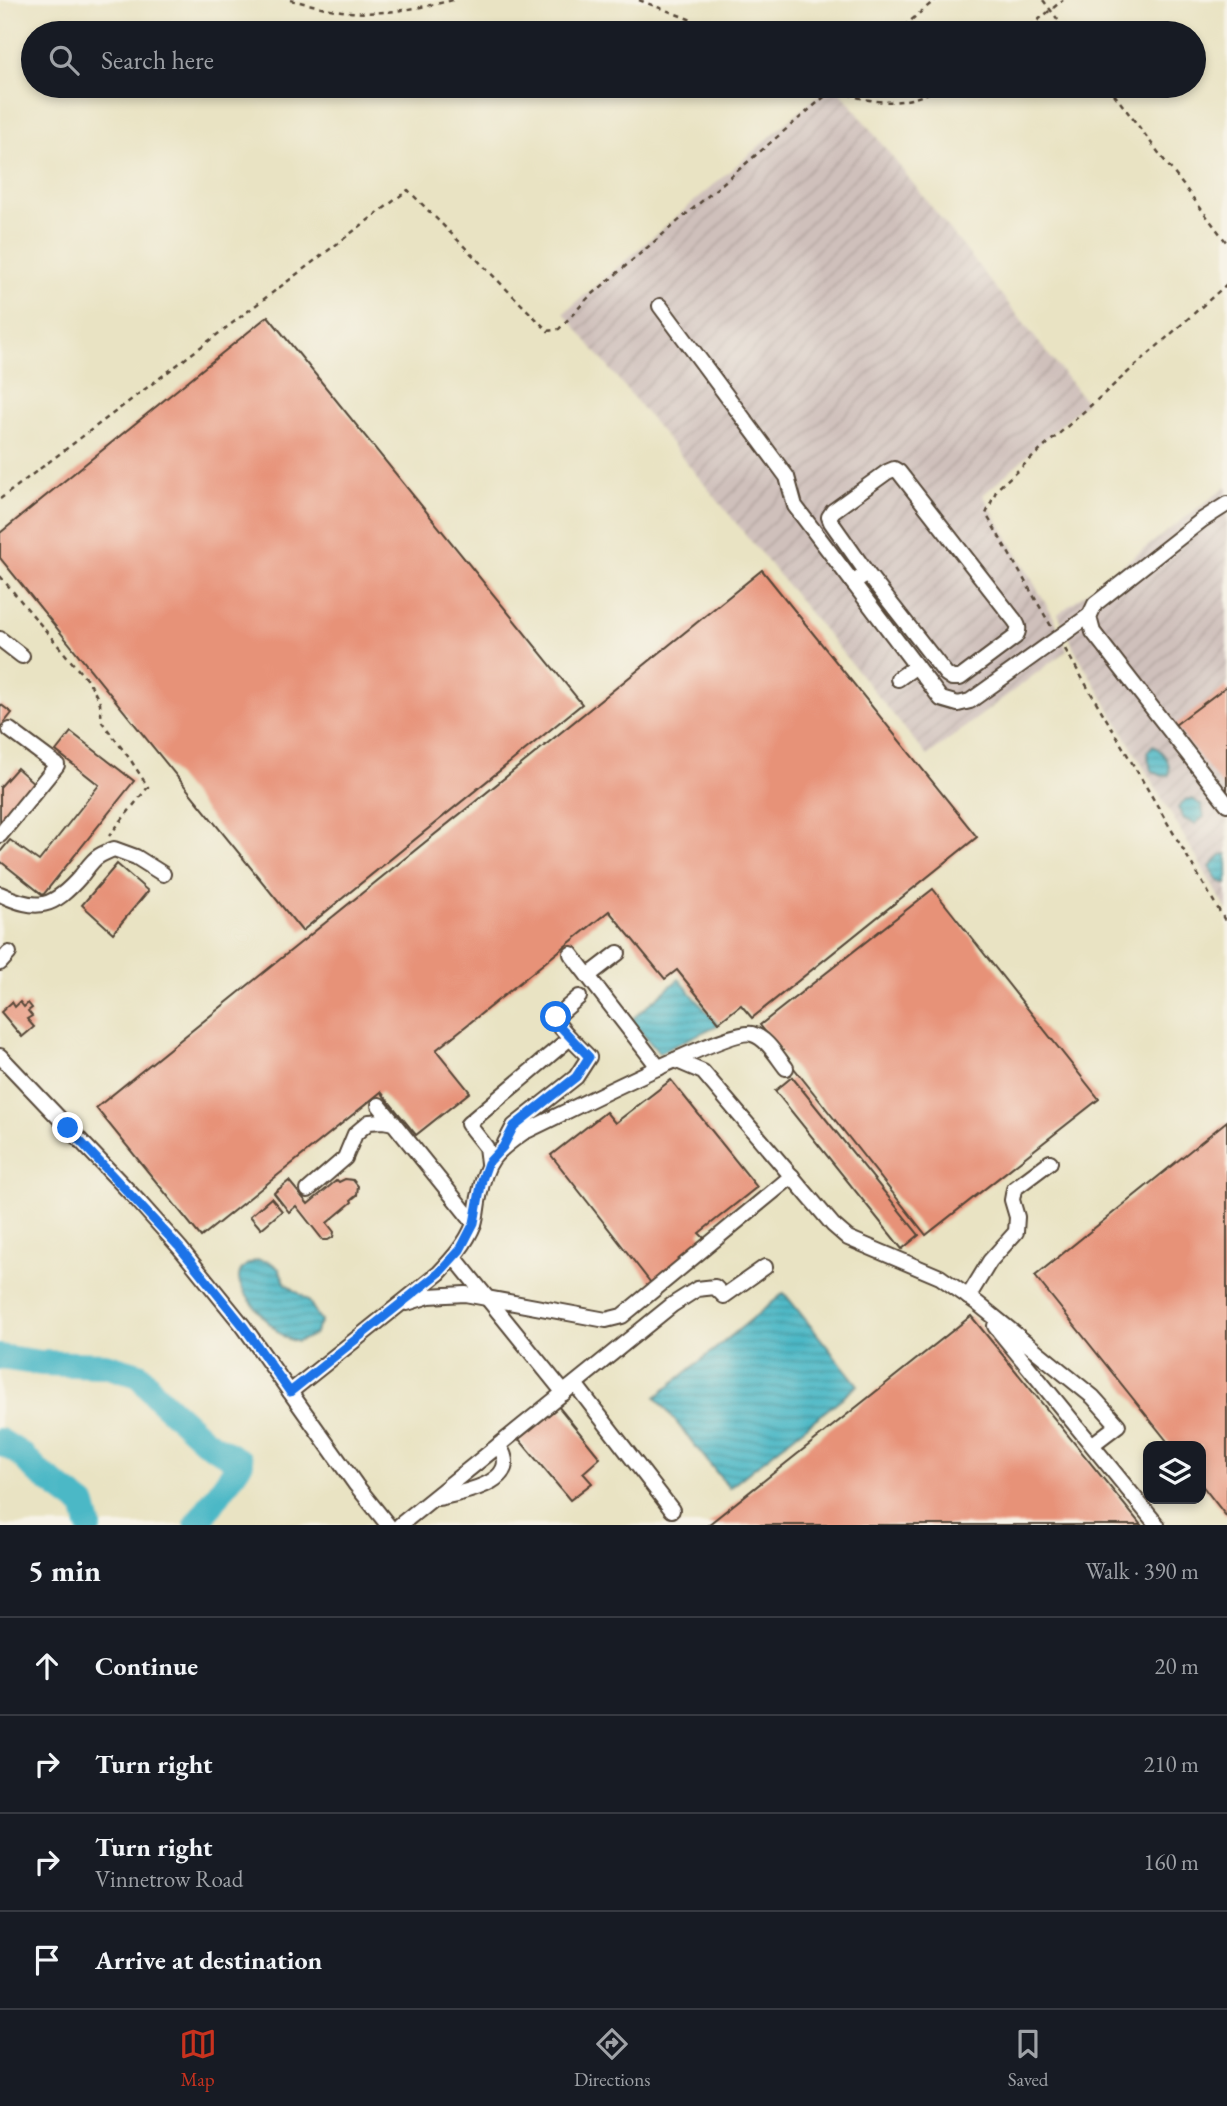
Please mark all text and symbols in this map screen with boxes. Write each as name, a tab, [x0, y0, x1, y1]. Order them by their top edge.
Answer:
search box	[21, 21, 1206, 98]
icon: search	[45, 41, 83, 79]
text: Search here	[101, 43, 214, 77]
route start	[540, 1001, 571, 1032]
route end	[52, 1112, 83, 1143]
map controls	[1143, 1441, 1206, 1504]
button: layers	[1143, 1441, 1206, 1504]
text: 5 min	[28, 1551, 101, 1590]
text: Walk · 390 m	[1085, 1556, 1199, 1586]
icon: ahead	[28, 1647, 66, 1685]
text: Continue	[95, 1649, 198, 1683]
text: 20 m	[1154, 1651, 1199, 1681]
icon: right	[28, 1745, 66, 1783]
text: Turn right	[95, 1747, 213, 1781]
text: 210 m	[1143, 1749, 1199, 1779]
text: Turn right	[95, 1830, 213, 1864]
icon: right	[28, 1843, 66, 1881]
text: 160 m	[1143, 1847, 1199, 1877]
text: Vinnetrow Road	[95, 1864, 243, 1894]
icon: arrive	[28, 1941, 66, 1979]
text: Arrive at destination	[95, 1943, 322, 1977]
tab: Map	[179, 2025, 217, 2092]
tab: Directions	[574, 2025, 650, 2092]
tab: Saved	[1008, 2025, 1048, 2092]

